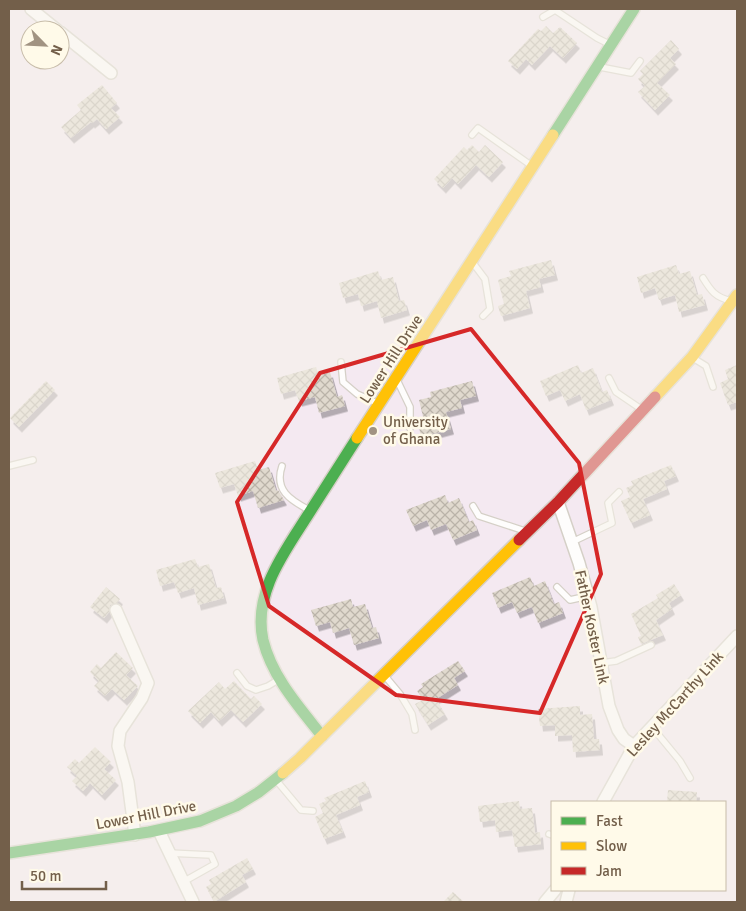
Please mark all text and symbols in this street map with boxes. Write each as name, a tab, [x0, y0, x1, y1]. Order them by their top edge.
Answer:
north arrow	[20, 20, 70, 70]
text: N	[47, 42, 66, 58]
street label: Lower Hill Drive	[356, 311, 426, 407]
place label: University of Ghana	[383, 413, 448, 448]
marker: University of Ghana	[367, 425, 379, 437]
street label: Father Koster Link	[571, 568, 613, 686]
street label: Lesley McCarthy Link	[623, 647, 727, 760]
street label: Lower Hill Drive	[94, 796, 198, 834]
legend	[551, 801, 726, 891]
text: Fast	[596, 812, 623, 830]
text: Slow	[596, 837, 627, 855]
scale bar	[22, 858, 106, 890]
text: Jam	[596, 862, 622, 880]
text: 50 m	[30, 867, 61, 885]

